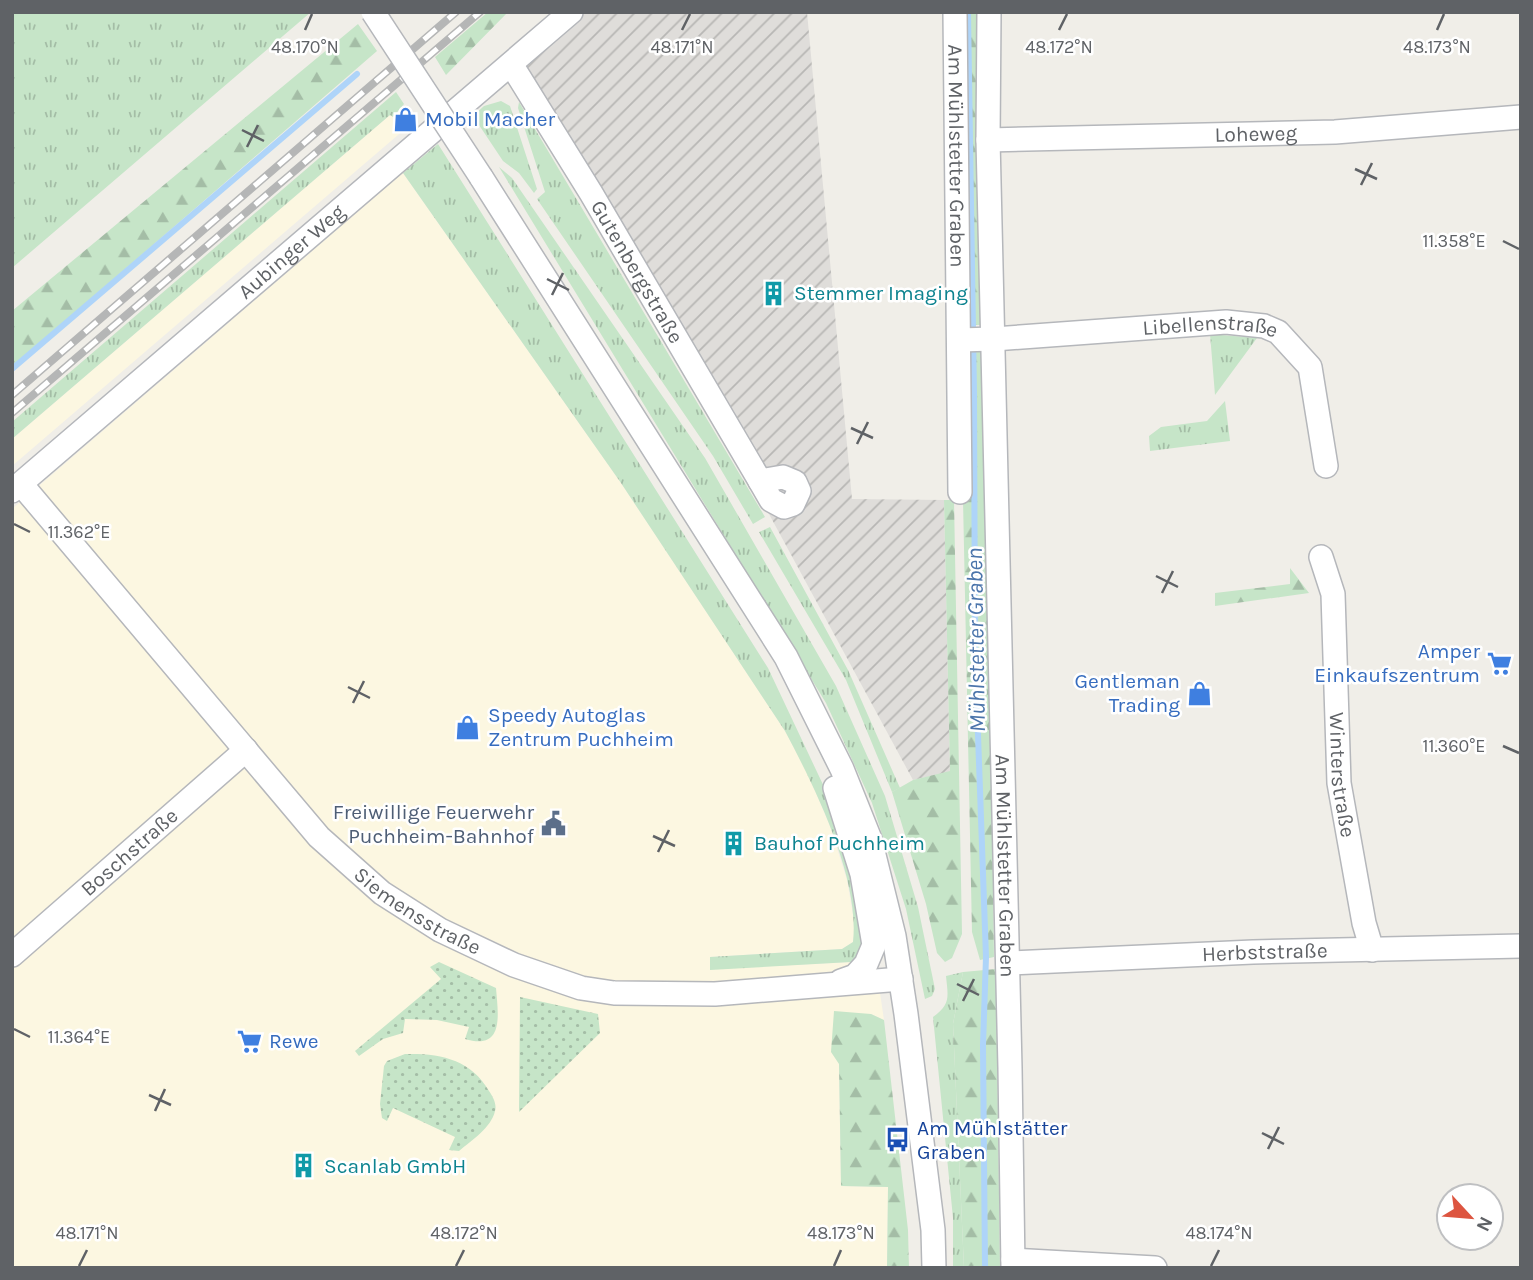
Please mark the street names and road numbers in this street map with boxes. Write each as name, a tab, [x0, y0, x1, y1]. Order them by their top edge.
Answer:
street label: Am Mühlstetter Graben	[943, 44, 970, 268]
street label: Loheweg	[1214, 121, 1298, 147]
street label: Gutenbergstraße	[586, 196, 688, 348]
street label: Aubinger Weg	[233, 199, 350, 304]
street label: Libellenstraße	[1142, 310, 1282, 343]
street label: Winterstraße	[1325, 712, 1360, 839]
street label: Am Mühlstetter Graben	[991, 754, 1020, 978]
street label: Boschstraße	[76, 803, 183, 901]
street label: Siemensstraße	[349, 862, 485, 960]
street label: Herbststraße	[1201, 938, 1328, 966]

